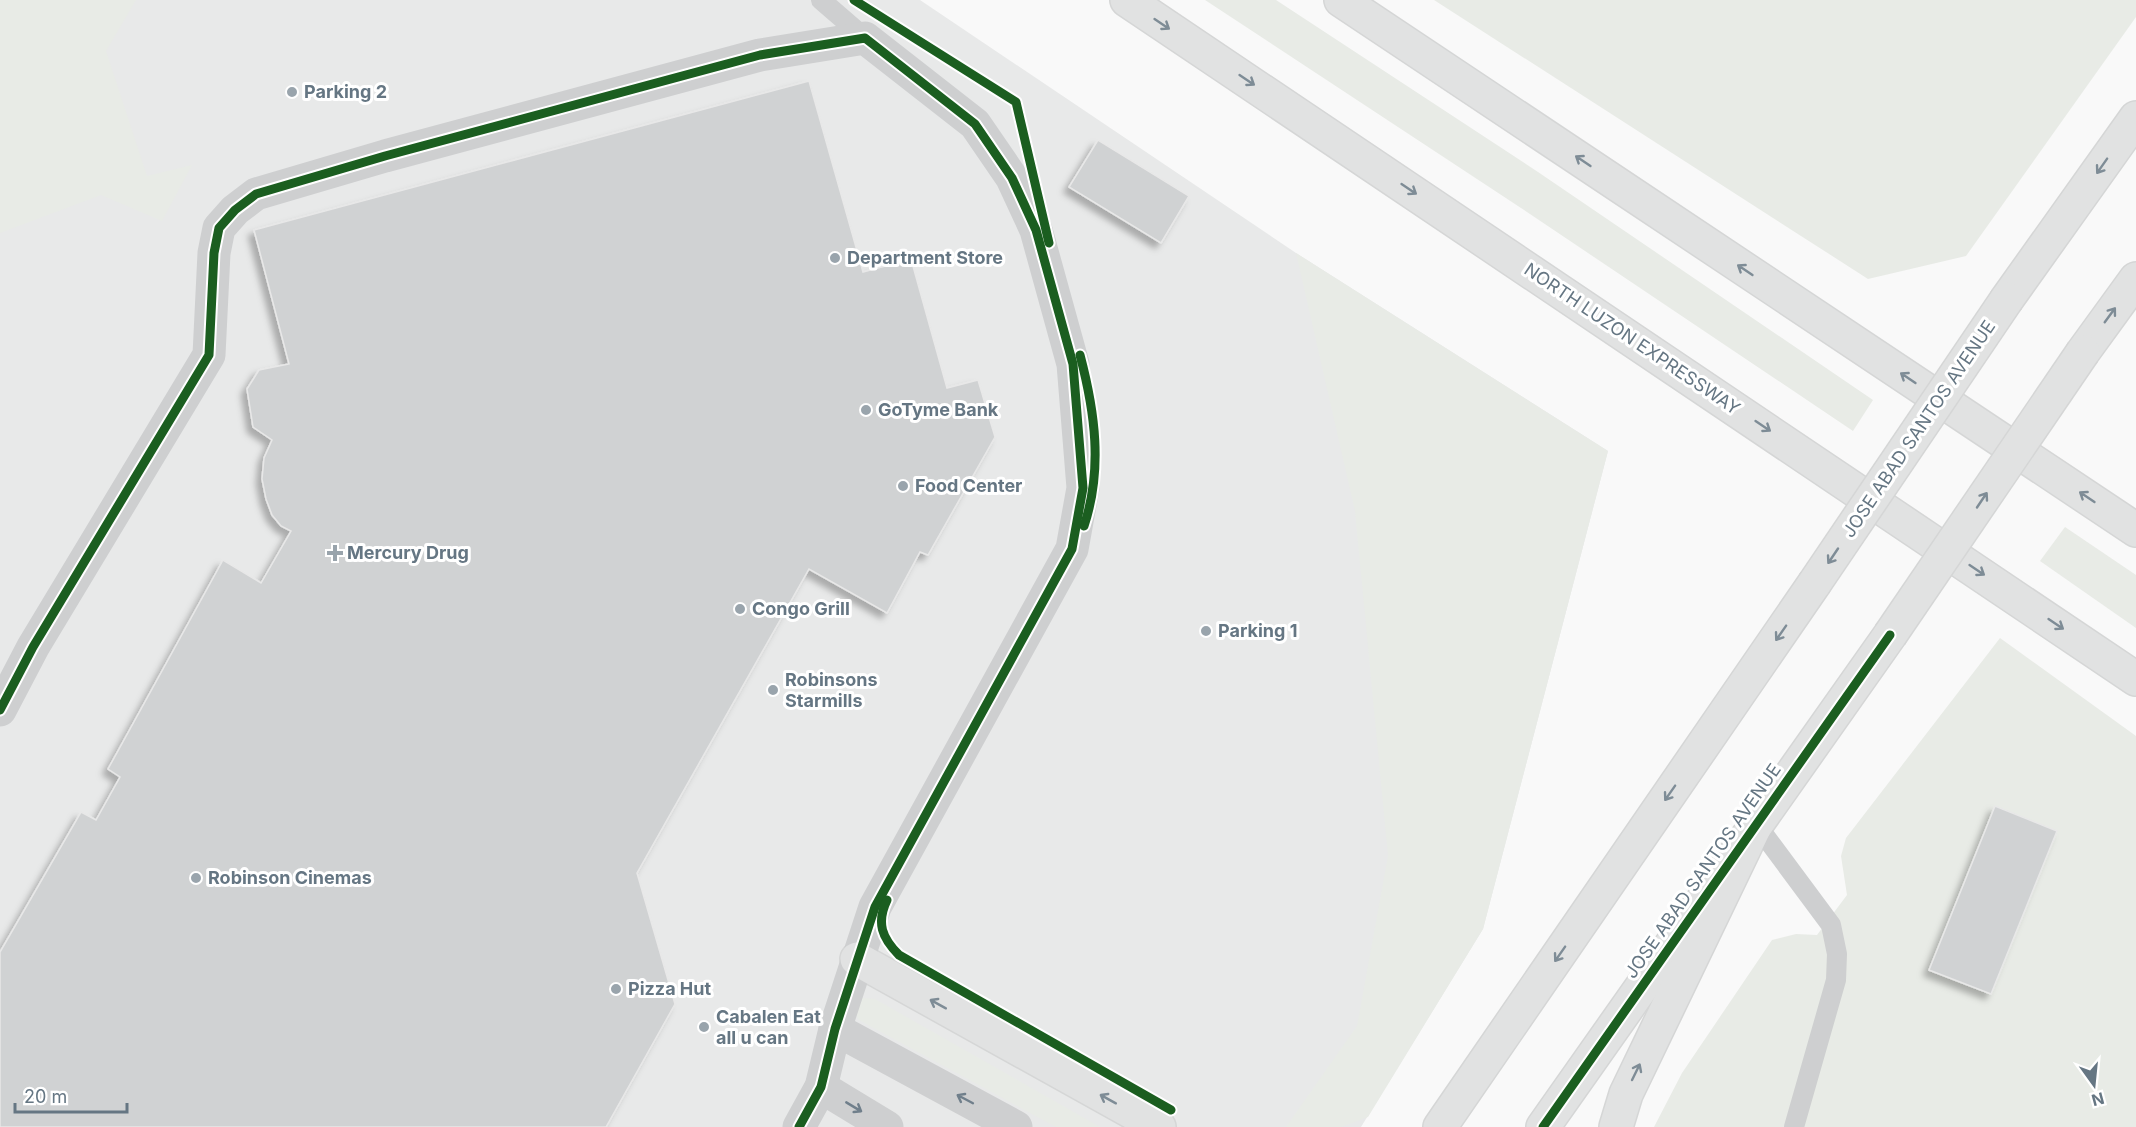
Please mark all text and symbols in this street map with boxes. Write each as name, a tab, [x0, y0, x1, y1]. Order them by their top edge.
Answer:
one-way arrow	[1154, 18, 1170, 30]
one-way arrow	[1238, 75, 1255, 87]
place label: Parking 2	[304, 81, 387, 102]
marker: Parking 2	[285, 85, 299, 99]
one-way arrow	[1575, 155, 1592, 167]
one-way arrow	[2096, 157, 2108, 173]
one-way arrow	[1400, 183, 1417, 195]
place label: Department Store	[847, 247, 1003, 268]
marker: Department Store	[828, 251, 842, 265]
street label: NORTH LUZON EXPRESSWAY	[1520, 258, 1744, 419]
one-way arrow	[1737, 263, 1754, 276]
one-way arrow	[2103, 308, 2116, 324]
street label: JOSE ABAD SANTOS AVENUE	[1838, 316, 1999, 541]
one-way arrow	[1899, 371, 1916, 384]
place label: GoTyme Bank	[878, 399, 999, 420]
marker: GoTyme Bank	[859, 403, 873, 417]
one-way arrow	[1754, 420, 1771, 433]
place label: Food Center	[915, 475, 1022, 496]
marker: Food Center	[896, 479, 910, 493]
one-way arrow	[2079, 491, 2096, 504]
one-way arrow	[1976, 492, 1988, 508]
place label: Mercury Drug	[347, 542, 469, 563]
marker: Mercury Drug	[328, 546, 342, 560]
one-way arrow	[1827, 547, 1839, 563]
one-way arrow	[1968, 564, 1985, 576]
place label: Congo Grill	[752, 598, 850, 619]
marker: Congo Grill	[733, 602, 747, 616]
one-way arrow	[2047, 618, 2063, 630]
place label: Parking 1	[1218, 620, 1297, 641]
marker: Parking 1	[1199, 624, 1213, 638]
one-way arrow	[1775, 624, 1787, 640]
place label: Robinsons Starmills	[785, 669, 877, 711]
marker: Robinsons Starmills	[766, 683, 780, 697]
street label: JOSE ABAD SANTOS AVENUE	[1620, 759, 1785, 982]
one-way arrow	[1664, 785, 1676, 801]
place label: Robinson Cinemas	[208, 867, 372, 888]
marker: Robinson Cinemas	[189, 871, 203, 885]
one-way arrow	[1554, 945, 1566, 962]
place label: Pizza Hut	[628, 978, 712, 999]
marker: Pizza Hut	[609, 982, 623, 996]
one-way arrow	[930, 998, 947, 1010]
place label: Cabalen Eat all u can	[716, 1006, 821, 1048]
marker: Cabalen Eat all u can	[697, 1020, 711, 1034]
north arrow	[2064, 1055, 2124, 1115]
one-way arrow	[1631, 1064, 1642, 1082]
scale bar	[15, 1076, 128, 1114]
text: 20 m	[24, 1086, 67, 1107]
text: N	[2089, 1088, 2106, 1111]
one-way arrow	[956, 1093, 974, 1104]
one-way arrow	[1100, 1093, 1118, 1104]
one-way arrow	[845, 1101, 862, 1113]

